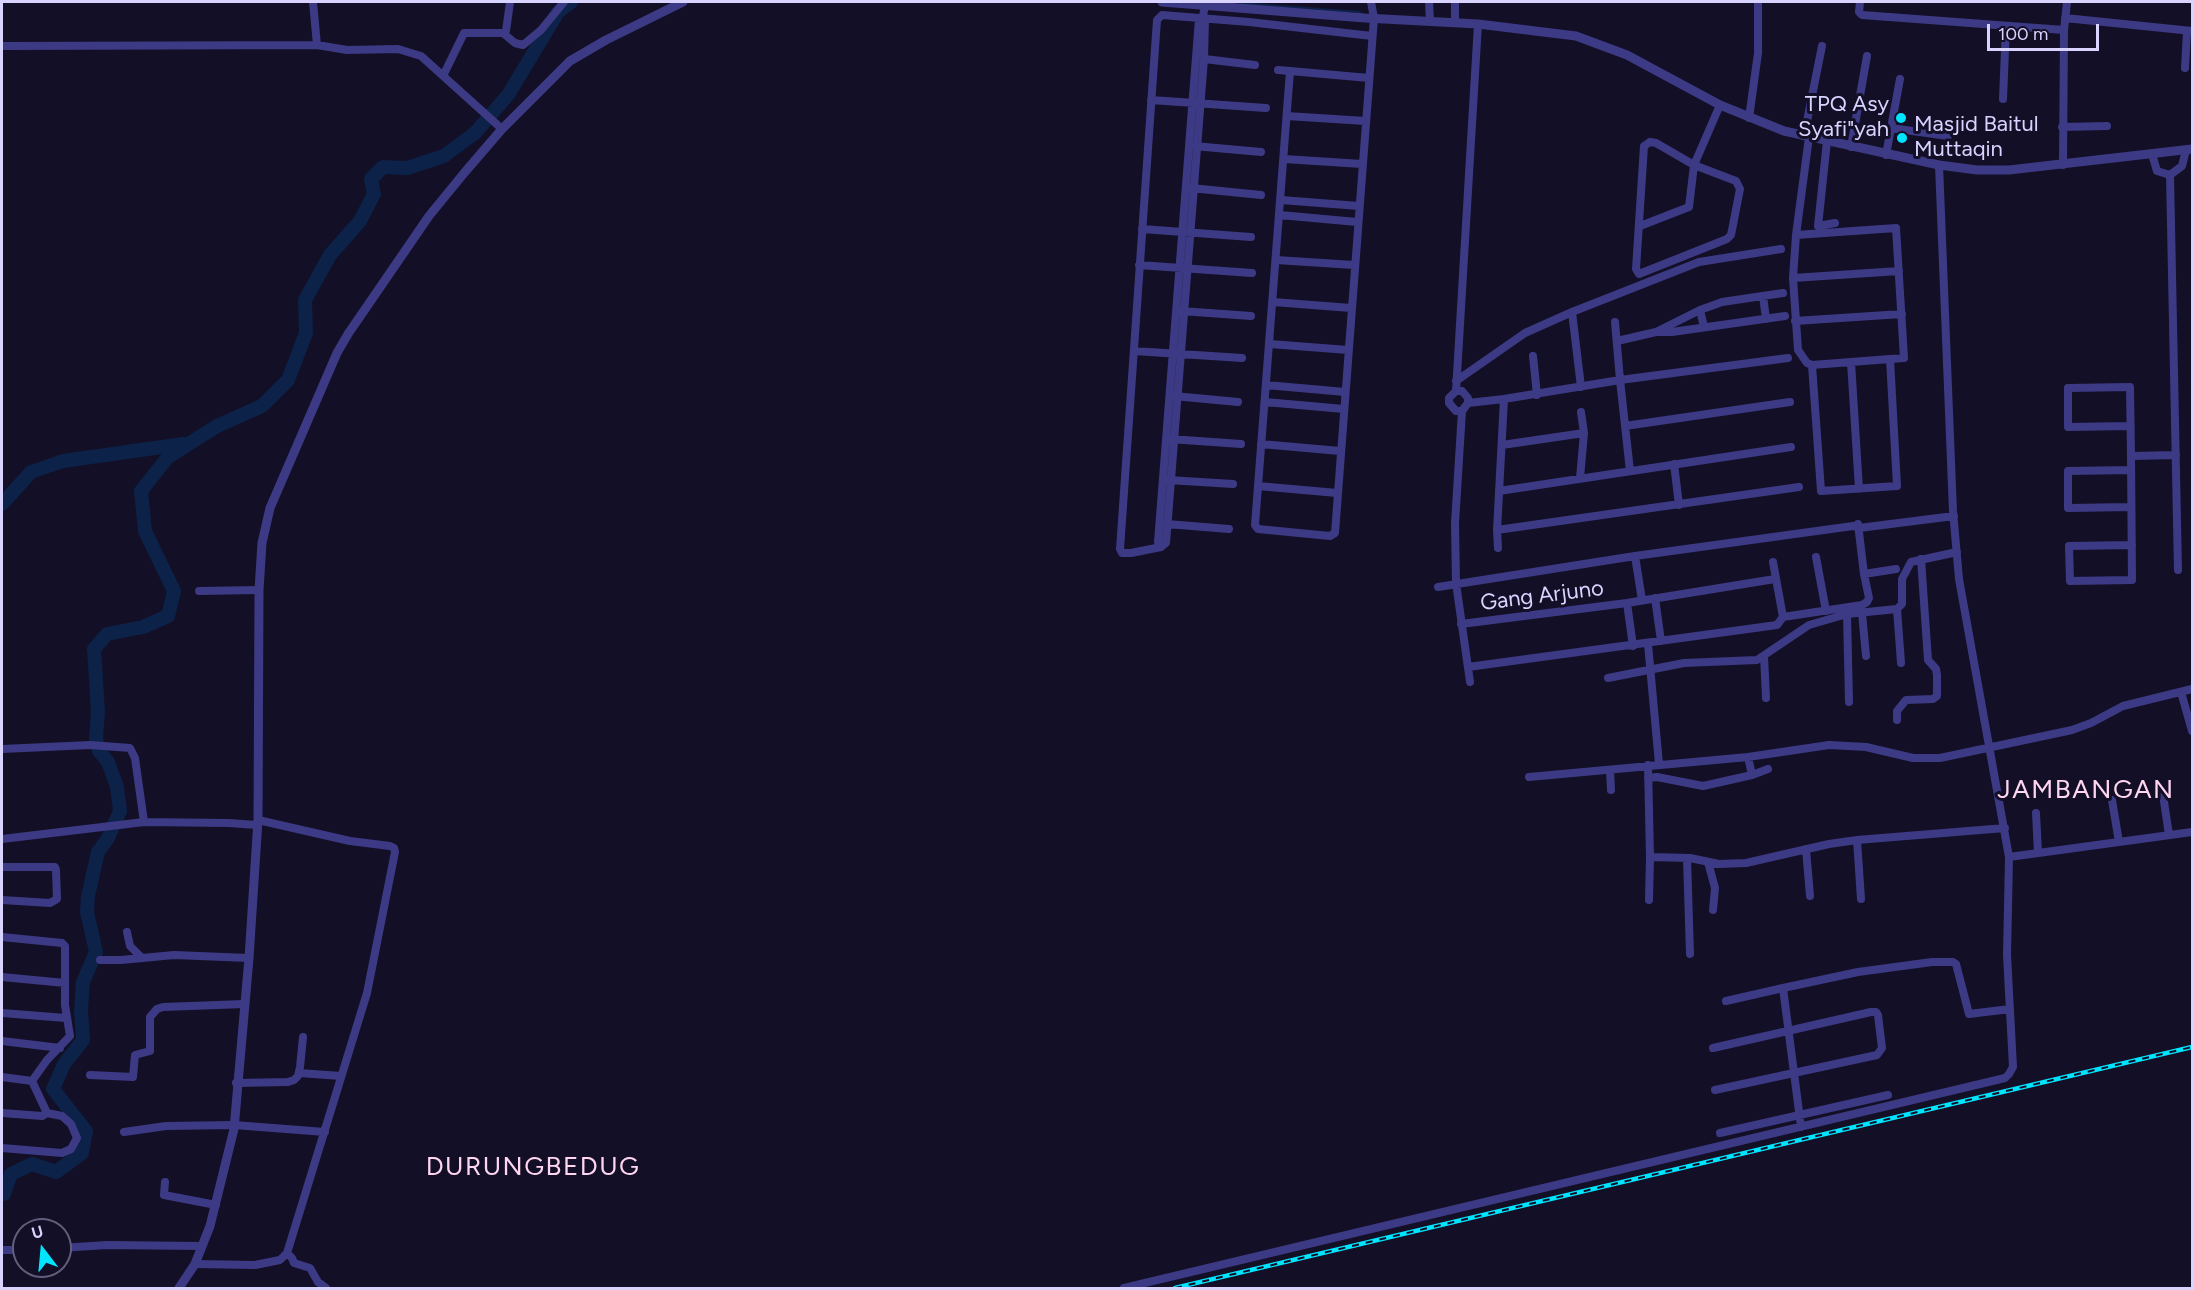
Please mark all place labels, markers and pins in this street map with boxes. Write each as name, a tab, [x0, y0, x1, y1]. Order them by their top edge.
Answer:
place label: TPQ Asy Syafi"yah	[1798, 92, 1889, 144]
marker: TPQ Asy Syafi"yah	[1894, 111, 1908, 125]
place label: Masjid Baitul Muttaqin	[1914, 112, 2039, 164]
marker: Masjid Baitul Muttaqin	[1895, 131, 1909, 145]

